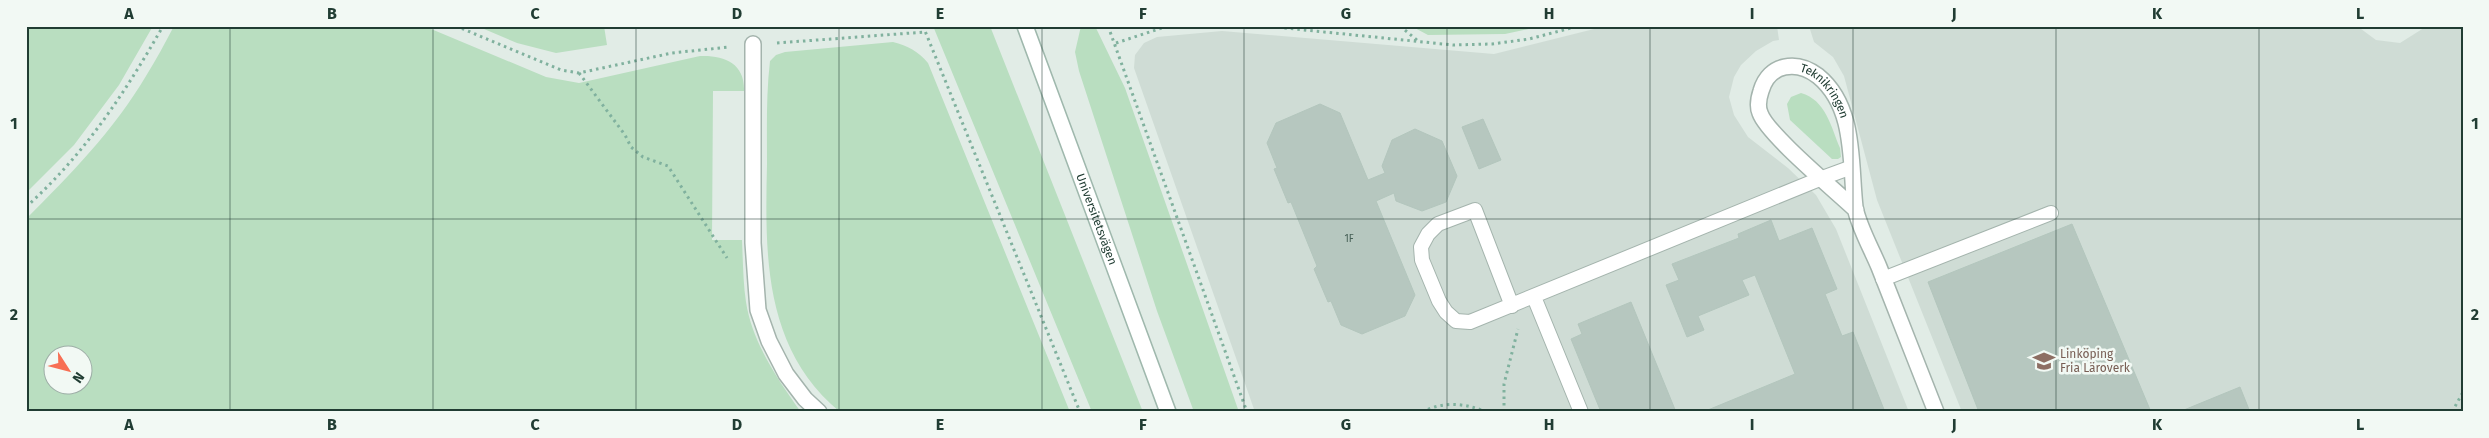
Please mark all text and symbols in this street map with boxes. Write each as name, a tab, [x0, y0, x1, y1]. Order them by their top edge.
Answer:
text: A	[123, 4, 134, 23]
text: B	[327, 4, 337, 23]
text: C	[530, 4, 540, 23]
text: D	[732, 4, 742, 23]
text: E	[936, 4, 944, 23]
text: F	[1139, 4, 1147, 23]
text: G	[1341, 4, 1351, 23]
text: H	[1544, 4, 1554, 23]
text: I	[1750, 4, 1754, 23]
text: J	[1950, 4, 1957, 23]
text: K	[2152, 4, 2163, 23]
text: L	[2356, 4, 2364, 23]
street label: Teknikringen	[1799, 61, 1851, 120]
text: 1	[10, 114, 18, 133]
text: 1	[2471, 114, 2479, 133]
street label: Universitetsvägen	[1073, 171, 1120, 267]
house number: 1F	[1344, 233, 1354, 245]
text: 2	[10, 305, 18, 324]
text: 2	[2471, 305, 2479, 324]
north arrow	[42, 346, 92, 396]
place label: Linköping Fria Läroverk	[2060, 347, 2131, 375]
school or university icon: Linköping Fria Läroverk	[2031, 348, 2057, 374]
text: N	[69, 369, 88, 386]
text: A	[123, 415, 134, 434]
text: B	[327, 415, 337, 434]
text: C	[530, 415, 540, 434]
text: D	[732, 415, 742, 434]
text: E	[936, 415, 944, 434]
text: F	[1139, 415, 1147, 434]
text: G	[1341, 415, 1351, 434]
text: H	[1544, 415, 1554, 434]
text: I	[1750, 415, 1754, 434]
text: J	[1950, 415, 1957, 434]
text: K	[2152, 415, 2163, 434]
text: L	[2356, 415, 2364, 434]

